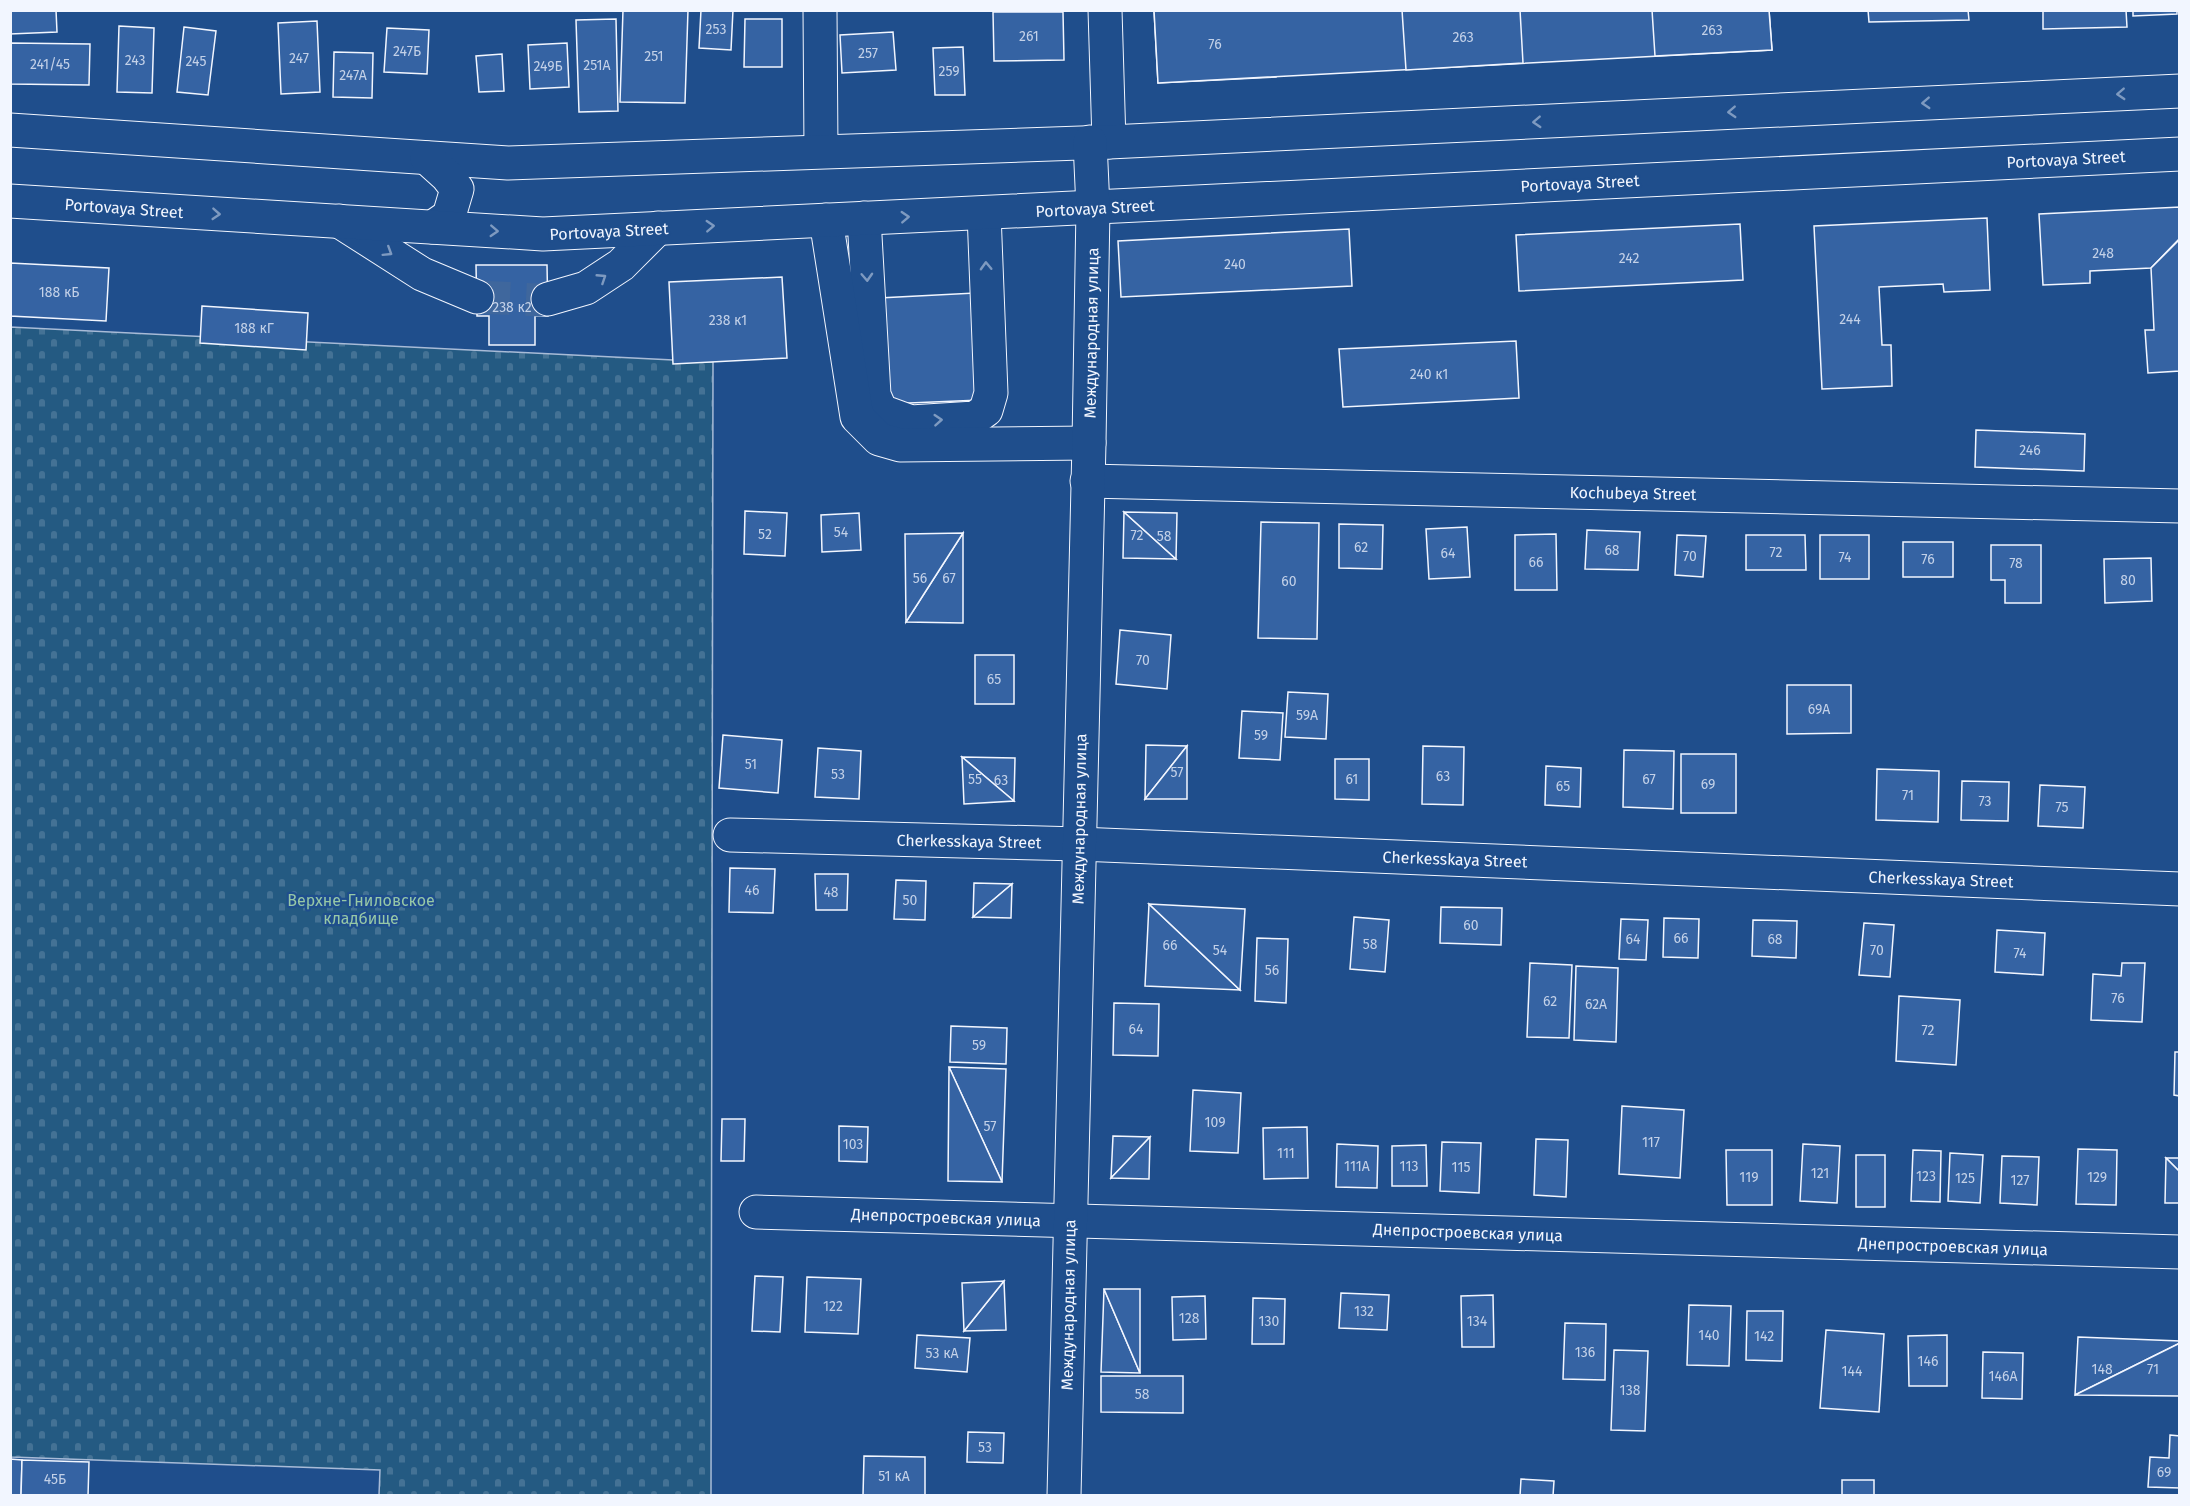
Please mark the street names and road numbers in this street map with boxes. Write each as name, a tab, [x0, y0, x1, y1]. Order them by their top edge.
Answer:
street label: Portovaya Street	[2006, 147, 2126, 172]
street label: Portovaya Street	[1520, 171, 1640, 196]
street label: Portovaya Street	[64, 195, 184, 222]
street label: Portovaya Street	[1035, 196, 1155, 221]
street label: Portovaya Street	[549, 219, 669, 244]
street label: Международная улица	[1081, 247, 1102, 419]
street label: Kochubeya Street	[1569, 483, 1697, 504]
street label: Международная улица	[1069, 733, 1090, 905]
street label: Cherkesskaya Street	[896, 831, 1042, 852]
street label: Cherkesskaya Street	[1382, 847, 1528, 872]
street label: Cherkesskaya Street	[1868, 867, 2014, 892]
street label: Днепростроевская улица	[850, 1205, 1041, 1230]
street label: Международная улица	[1058, 1219, 1079, 1391]
street label: Днепростроевская улица	[1372, 1220, 1563, 1245]
street label: Днепростроевская улица	[1857, 1234, 2048, 1259]

